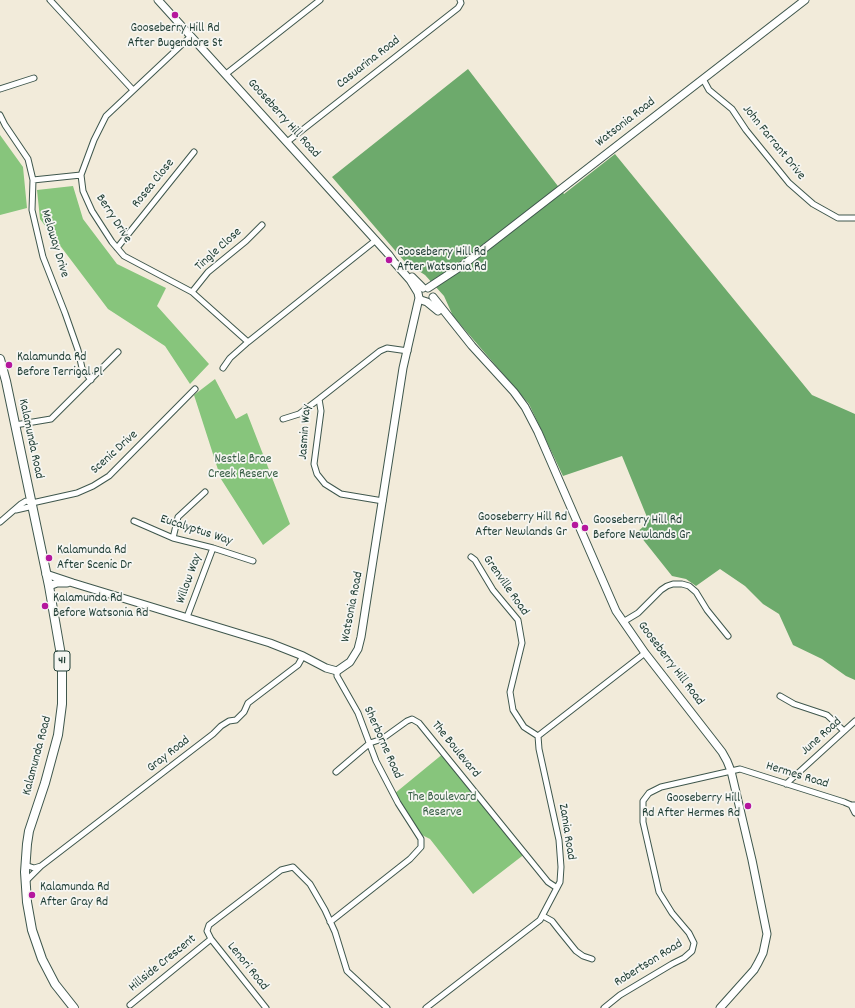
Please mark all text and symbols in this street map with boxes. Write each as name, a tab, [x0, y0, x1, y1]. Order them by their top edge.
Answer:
marker: Gooseberry Hill Rd After Bugendore St	[170, 10, 180, 20]
place label: Gooseberry Hill Rd After Bugendore St	[127, 21, 223, 52]
street label: Casuarina Road	[334, 33, 404, 93]
street label: Gooseberry Hill Road	[243, 76, 323, 162]
street label: Watsonia Road	[593, 95, 659, 151]
street label: John Farrant Drive	[738, 102, 808, 184]
street label: Rosea Close	[129, 156, 179, 212]
street label: Berry Drive	[92, 192, 134, 246]
street label: Meloway Drive	[36, 208, 72, 280]
street label: Tingle Close	[192, 225, 246, 275]
place label: Gooseberry Hill Rd After Watsonia Rd	[397, 245, 486, 276]
marker: Gooseberry Hill Rd After Watsonia Rd	[384, 255, 394, 265]
place label: Kalamunda Rd Before Terrigal Pl	[17, 350, 103, 381]
marker: Kalamunda Rd Before Terrigal Pl	[4, 360, 14, 370]
street label: Kalamunda Road	[14, 398, 46, 480]
street label: Jasmin Way	[296, 404, 316, 460]
street label: Scenic Drive	[88, 428, 142, 478]
park label: Nestle Brae Creek Reserve	[208, 452, 278, 483]
place label: Gooseberry Hill Rd After Newlands Gr	[475, 510, 567, 541]
street label: Eucalyptus Way	[158, 512, 234, 550]
place label: Gooseberry Hill Rd Before Newlands Gr	[593, 513, 690, 544]
marker: Gooseberry Hill Rd After Newlands Gr	[570, 520, 580, 530]
marker: Gooseberry Hill Rd Before Newlands Gr	[580, 523, 590, 533]
place label: Kalamunda Rd After Scenic Dr	[57, 543, 132, 574]
street label: Willow Way	[174, 552, 206, 606]
marker: Kalamunda Rd After Scenic Dr	[44, 553, 54, 563]
street label: Grenville Road	[479, 553, 531, 619]
street label: Watsonia Road	[339, 570, 367, 644]
place label: Kalamunda Rd Before Watsonia Rd	[53, 591, 148, 622]
marker: Kalamunda Rd Before Watsonia Rd	[40, 601, 50, 611]
street label: Gooseberry Hill Road	[633, 619, 707, 709]
road number: 41	[54, 651, 70, 671]
street label: Sherborne Road	[359, 704, 405, 782]
street label: Kalamunda Road	[20, 715, 56, 797]
street label: June Road	[798, 715, 846, 759]
street label: The Boulevard	[427, 718, 483, 782]
street label: Gray Road	[144, 733, 194, 777]
street label: Hermes Road	[764, 759, 830, 793]
park label: The Boulevard Reserve	[408, 790, 476, 821]
place label: Gooseberry Hill Rd After Hermes Rd	[642, 791, 740, 822]
marker: Gooseberry Hill Rd After Hermes Rd	[743, 801, 753, 811]
street label: Zamia Road	[554, 803, 578, 861]
place label: Kalamunda Rd After Gray Rd	[40, 880, 109, 911]
marker: Kalamunda Rd After Gray Rd	[27, 890, 37, 900]
street label: Hillside Crescent	[126, 932, 200, 996]
street label: Robertson Road	[612, 937, 686, 991]
street label: Lenori Road	[223, 940, 271, 994]

